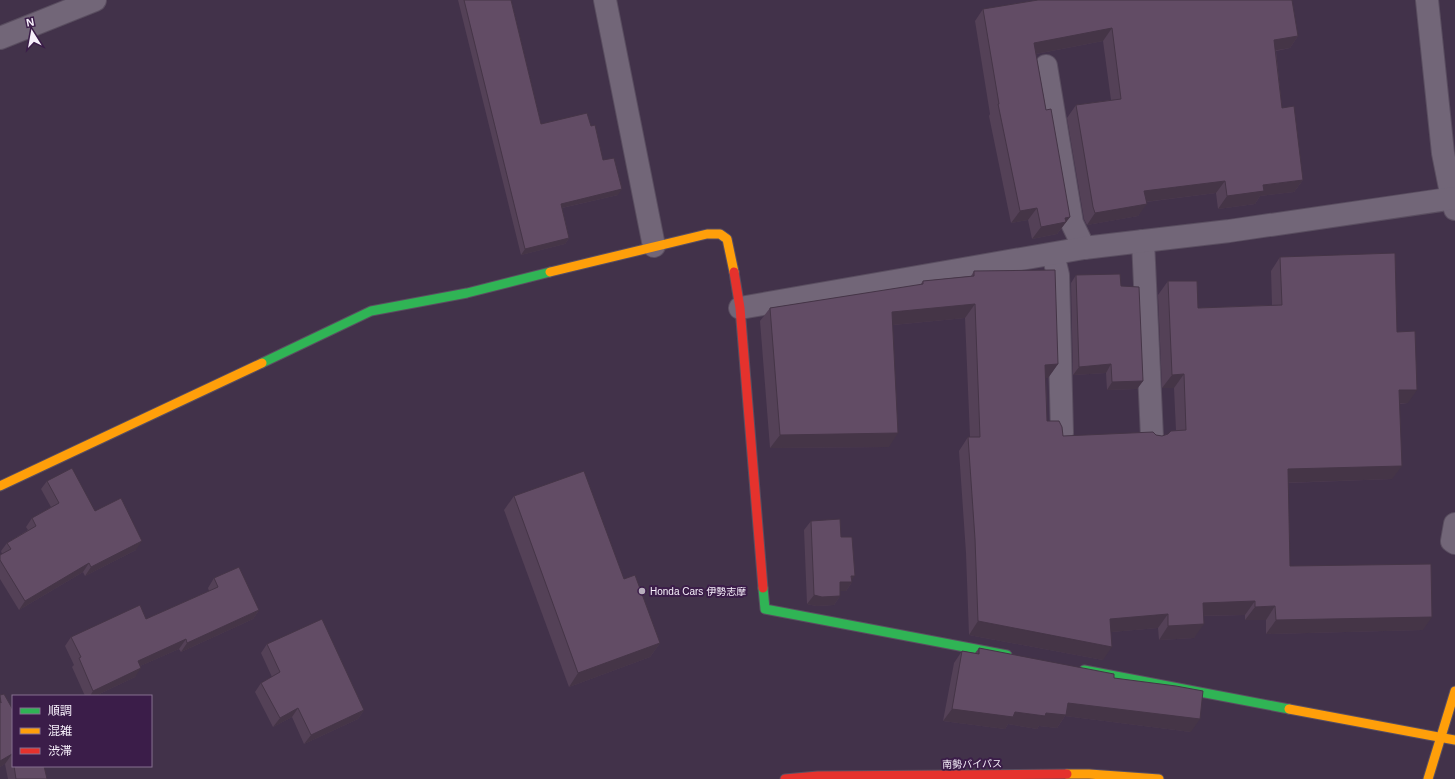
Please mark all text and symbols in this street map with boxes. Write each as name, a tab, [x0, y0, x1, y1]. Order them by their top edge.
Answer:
north arrow	[12, 12, 52, 52]
text: N	[25, 16, 35, 29]
marker: Honda Cars 伊勢志摩	[637, 586, 647, 596]
place label: Honda Cars 伊勢志摩	[650, 586, 746, 597]
legend	[12, 695, 152, 767]
text: 順調	[48, 704, 72, 718]
text: 混雑	[48, 724, 72, 738]
text: 渋滞	[48, 744, 72, 758]
street label: 南勢バイパス	[942, 758, 1002, 770]

